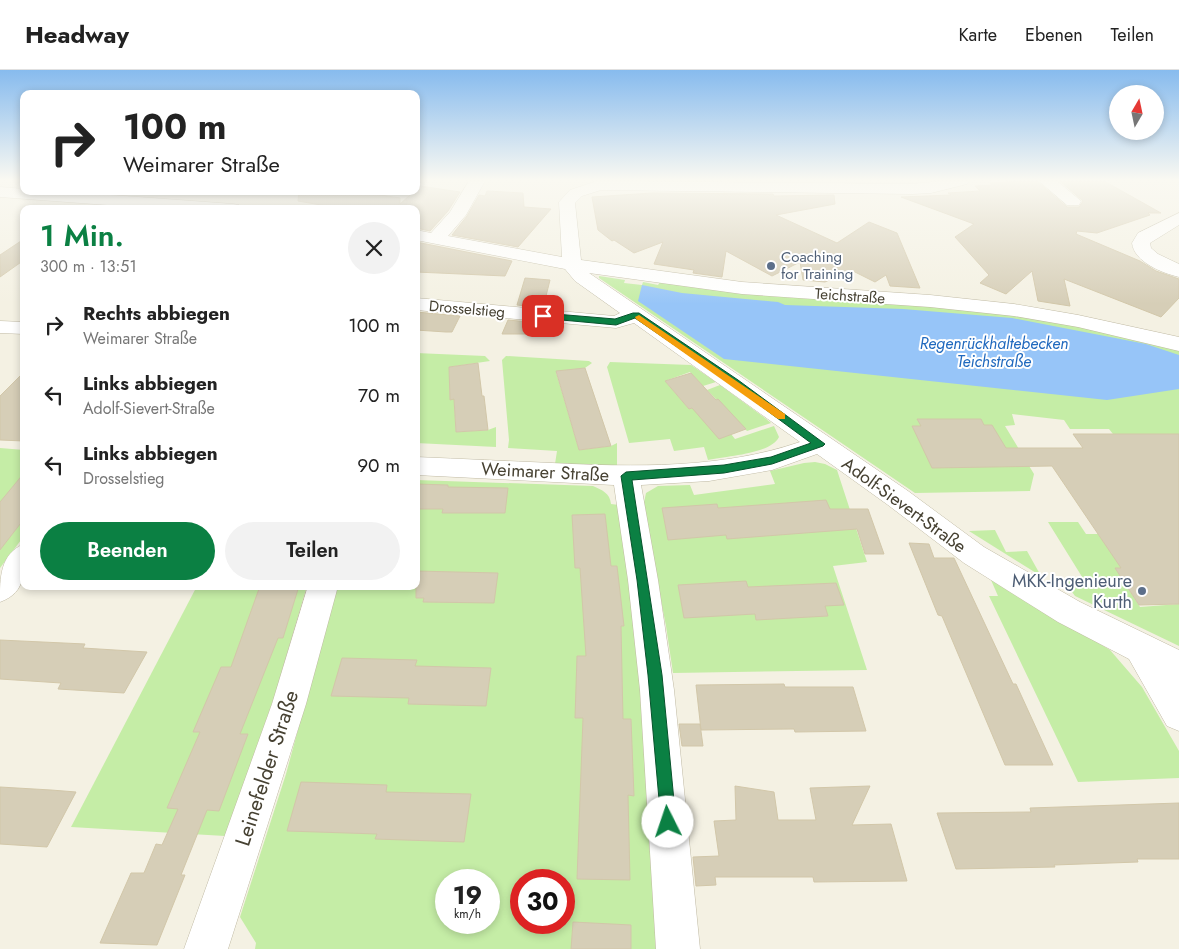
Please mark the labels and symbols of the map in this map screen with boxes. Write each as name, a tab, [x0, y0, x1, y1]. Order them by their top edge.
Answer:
north arrow	[1109, 85, 1164, 140]
place label: Coaching for Training	[781, 246, 853, 285]
marker: Coaching for Training	[765, 260, 777, 272]
street label: Teichstraße	[814, 283, 886, 309]
street label: Drosselstieg	[428, 295, 506, 323]
pin	[522, 295, 564, 337]
water label: Regenrückhaltebecken Teichstraße	[920, 332, 1068, 373]
street label: Adolf-Sievert-Straße	[836, 451, 972, 559]
street label: Weimarer Straße	[480, 456, 610, 488]
place label: MKK-Ingenieure Kurth	[1012, 568, 1132, 615]
marker: MKK-Ingenieure Kurth	[1136, 585, 1148, 597]
street label: Leinefelder Straße	[228, 686, 306, 850]
position arrow	[641, 795, 693, 847]
speed limit sign: 30	[510, 869, 575, 934]

